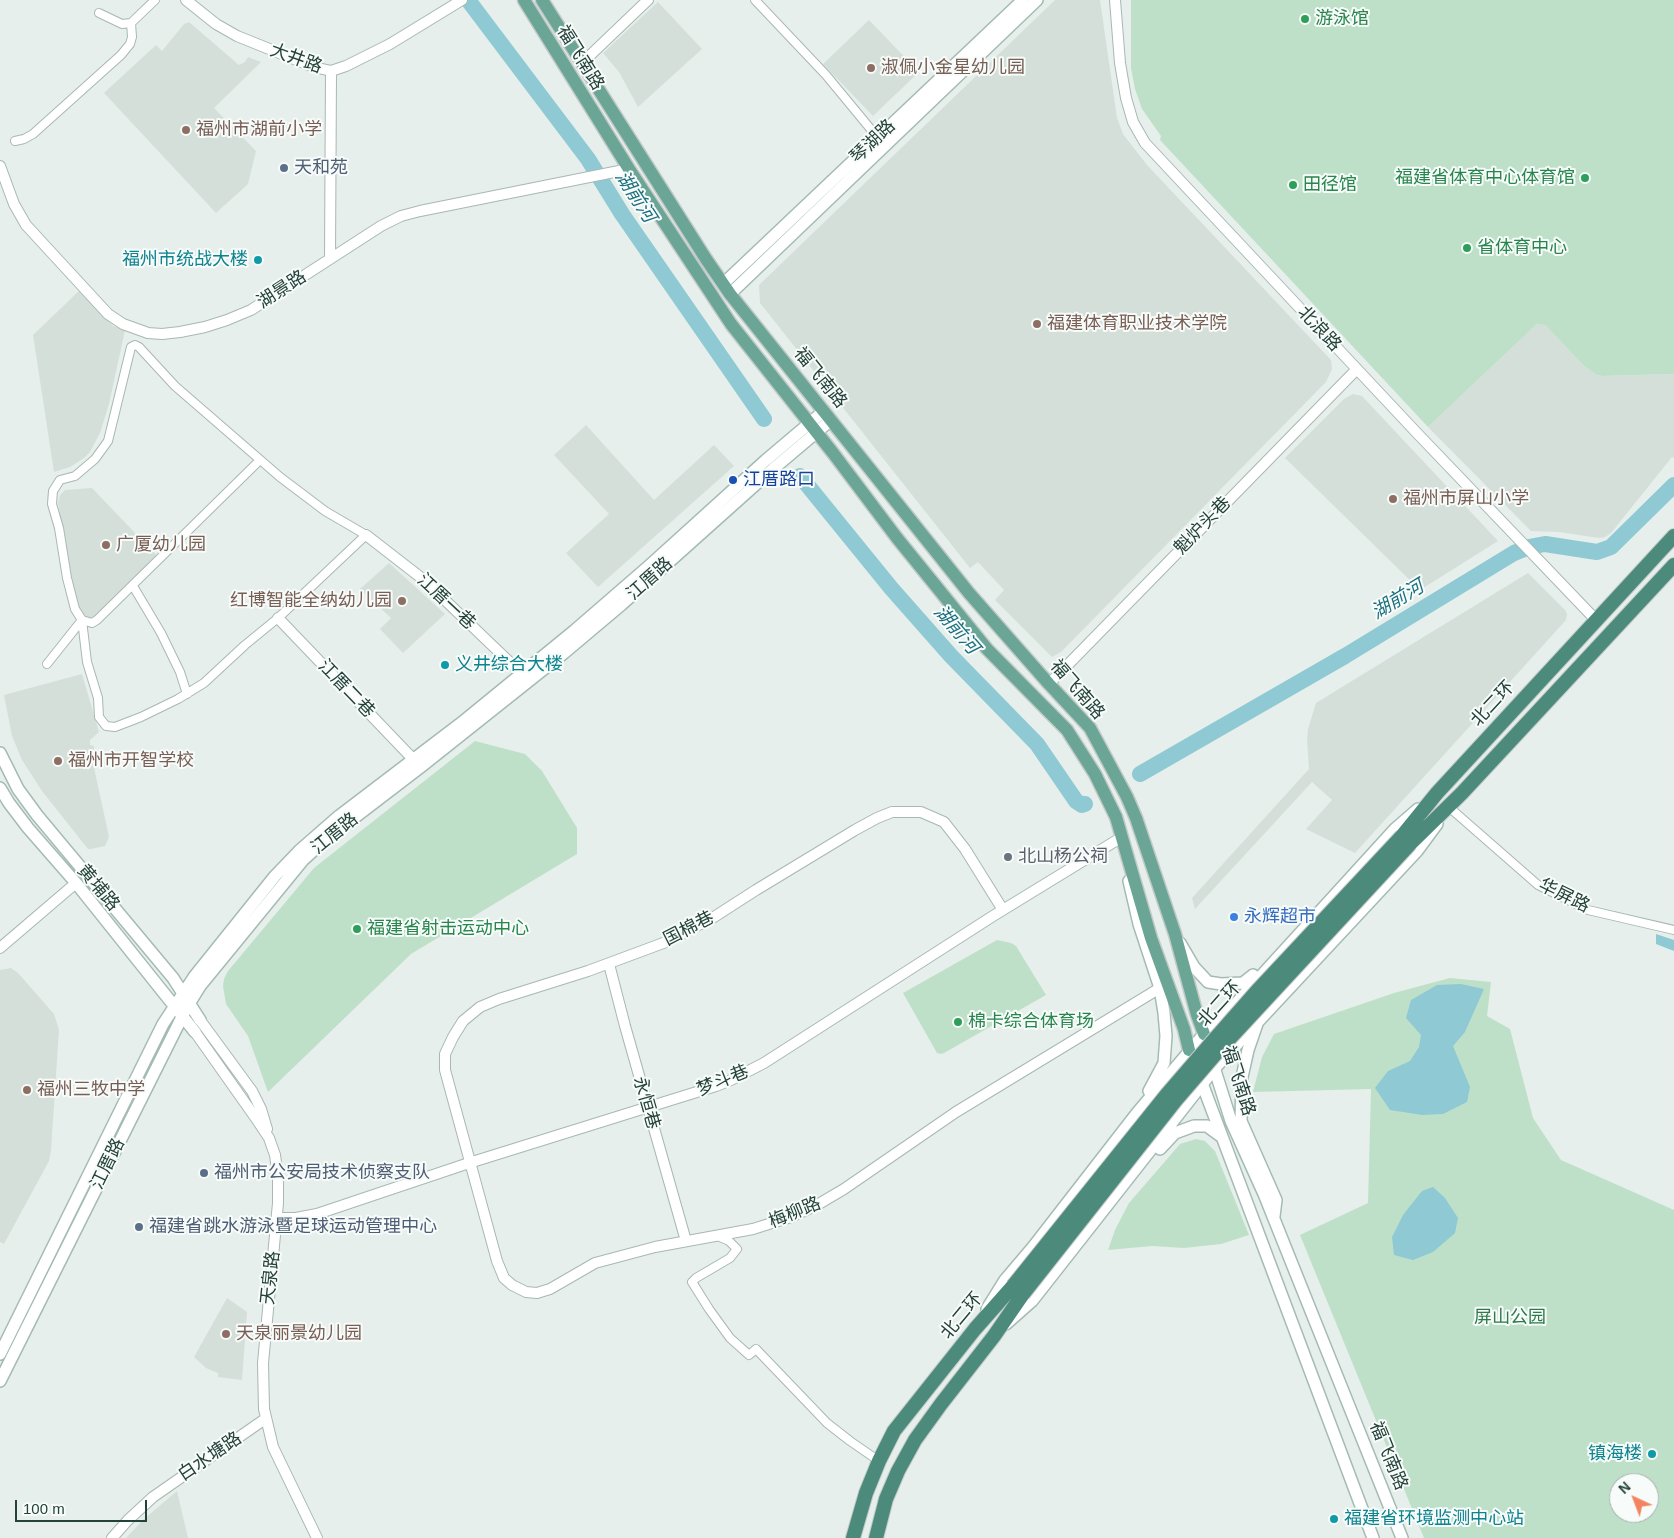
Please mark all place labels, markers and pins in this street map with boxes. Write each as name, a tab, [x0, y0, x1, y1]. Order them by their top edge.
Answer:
place label: 游泳馆	[1315, 8, 1369, 30]
marker: 游泳馆	[1299, 13, 1311, 25]
place label: 淑佩小金星幼儿园	[881, 57, 1025, 79]
marker: 淑佩小金星幼儿园	[865, 62, 877, 74]
place label: 福州市湖前小学	[196, 119, 322, 141]
marker: 福州市湖前小学	[180, 124, 192, 136]
place label: 天和苑	[294, 157, 348, 179]
marker: 天和苑	[278, 162, 290, 174]
place label: 福建省体育中心体育馆	[1395, 167, 1575, 189]
marker: 福建省体育中心体育馆	[1579, 172, 1591, 184]
place label: 田径馆	[1303, 174, 1357, 196]
marker: 田径馆	[1287, 179, 1299, 191]
place label: 省体育中心	[1477, 237, 1567, 259]
marker: 省体育中心	[1461, 242, 1473, 254]
place label: 福州市统战大楼	[122, 249, 248, 271]
marker: 福州市统战大楼	[252, 254, 264, 266]
place label: 福建体育职业技术学院	[1047, 313, 1227, 335]
marker: 福建体育职业技术学院	[1031, 318, 1043, 330]
place label: 江厝路口	[743, 469, 815, 491]
marker: 江厝路口	[727, 474, 739, 486]
place label: 福州市屏山小学	[1403, 488, 1529, 510]
marker: 福州市屏山小学	[1387, 493, 1399, 505]
place label: 广厦幼儿园	[116, 534, 206, 556]
marker: 广厦幼儿园	[100, 539, 112, 551]
place label: 红博智能全纳幼儿园	[230, 590, 392, 612]
marker: 红博智能全纳幼儿园	[396, 595, 408, 607]
place label: 义井综合大楼	[455, 654, 563, 676]
marker: 义井综合大楼	[439, 659, 451, 671]
place label: 福州市开智学校	[68, 750, 194, 772]
marker: 福州市开智学校	[52, 755, 64, 767]
place label: 北山杨公祠	[1018, 846, 1108, 868]
marker: 北山杨公祠	[1002, 851, 1014, 863]
place label: 永辉超市	[1244, 906, 1316, 928]
marker: 永辉超市	[1228, 911, 1240, 923]
place label: 福建省射击运动中心	[367, 918, 529, 940]
marker: 福建省射击运动中心	[351, 923, 363, 935]
place label: 棉卡综合体育场	[968, 1011, 1094, 1033]
marker: 棉卡综合体育场	[952, 1016, 964, 1028]
place label: 福州三牧中学	[37, 1079, 145, 1101]
marker: 福州三牧中学	[21, 1084, 33, 1096]
place label: 福州市公安局技术侦察支队	[214, 1162, 430, 1184]
marker: 福州市公安局技术侦察支队	[198, 1167, 210, 1179]
place label: 福建省跳水游泳暨足球运动管理中心	[149, 1216, 437, 1238]
marker: 福建省跳水游泳暨足球运动管理中心	[133, 1221, 145, 1233]
place label: 天泉丽景幼儿园	[236, 1323, 362, 1345]
marker: 天泉丽景幼儿园	[220, 1328, 232, 1340]
place label: 镇海楼	[1588, 1443, 1642, 1465]
marker: 镇海楼	[1646, 1448, 1658, 1460]
place label: 福建省环境监测中心站	[1344, 1508, 1524, 1530]
marker: 福建省环境监测中心站	[1328, 1513, 1340, 1525]

